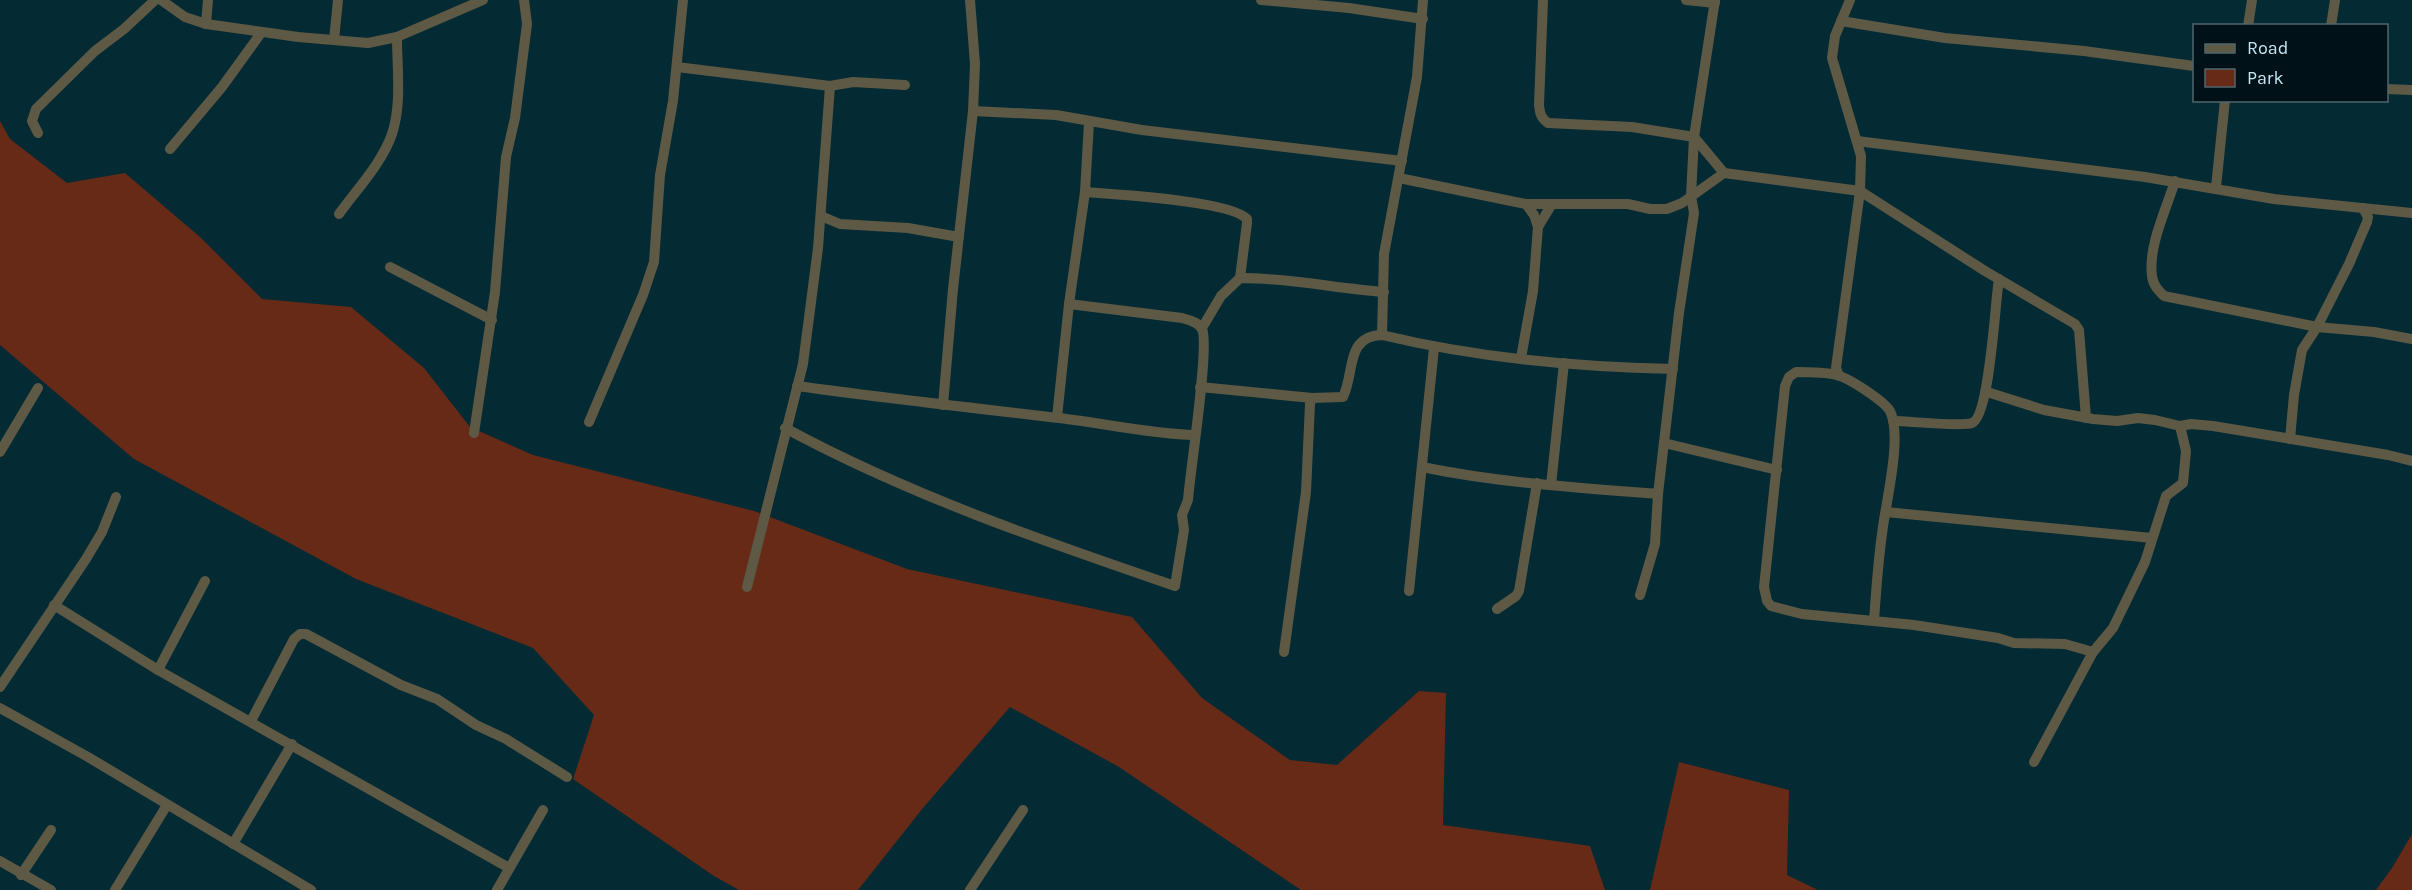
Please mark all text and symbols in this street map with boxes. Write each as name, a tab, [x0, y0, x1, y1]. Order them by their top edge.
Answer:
legend	[2193, 24, 2388, 102]
text: Road	[2247, 37, 2288, 59]
text: Park	[2247, 67, 2284, 89]

